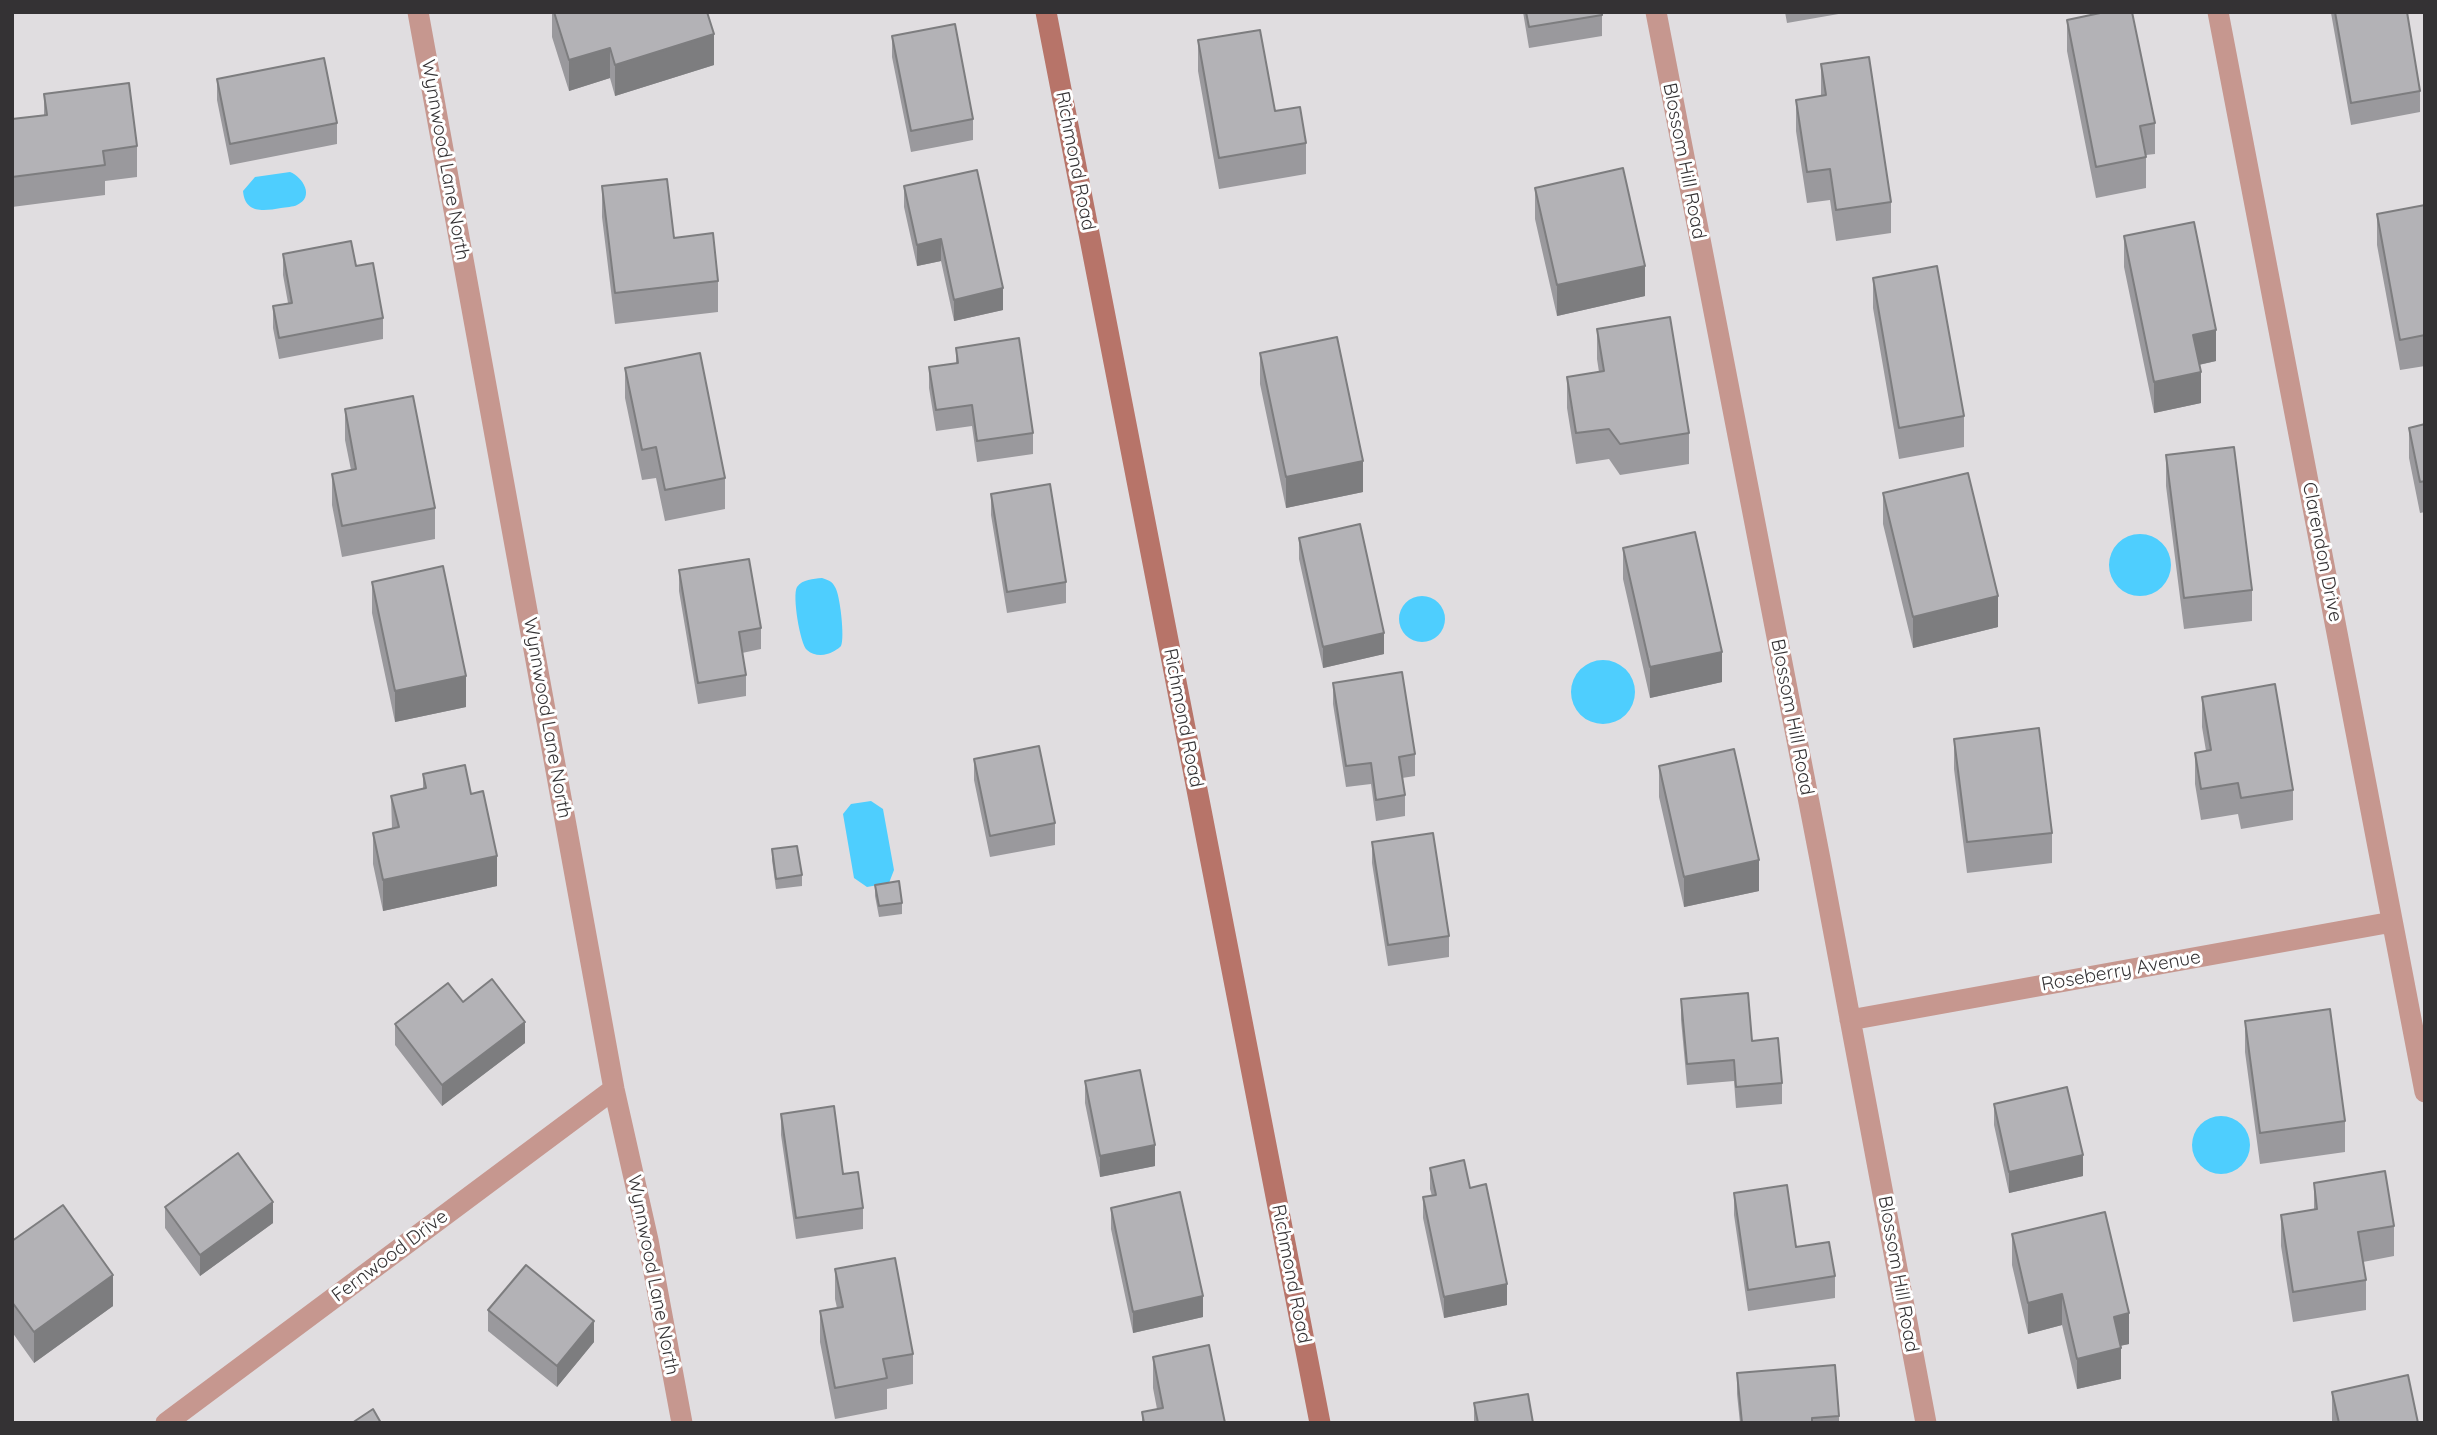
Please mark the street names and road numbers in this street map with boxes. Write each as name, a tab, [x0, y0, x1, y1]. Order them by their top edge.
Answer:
street label: Wynnwood Lane North	[416, 58, 474, 262]
street label: Blossom Hill Road	[1658, 81, 1710, 241]
street label: Richmond Road	[1050, 90, 1100, 232]
street label: Clarendon Drive	[2297, 480, 2347, 624]
street label: Wynnwood Lane North	[518, 616, 576, 820]
street label: Blossom Hill Road	[1766, 637, 1818, 797]
street label: Richmond Road	[1158, 647, 1208, 789]
street label: Roseberry Avenue	[2039, 946, 2203, 996]
street label: Wynnwood Lane North	[622, 1173, 684, 1377]
street label: Blossom Hill Road	[1873, 1194, 1923, 1354]
street label: Richmond Road	[1266, 1203, 1316, 1345]
street label: Fernwood Drive	[328, 1205, 452, 1307]

